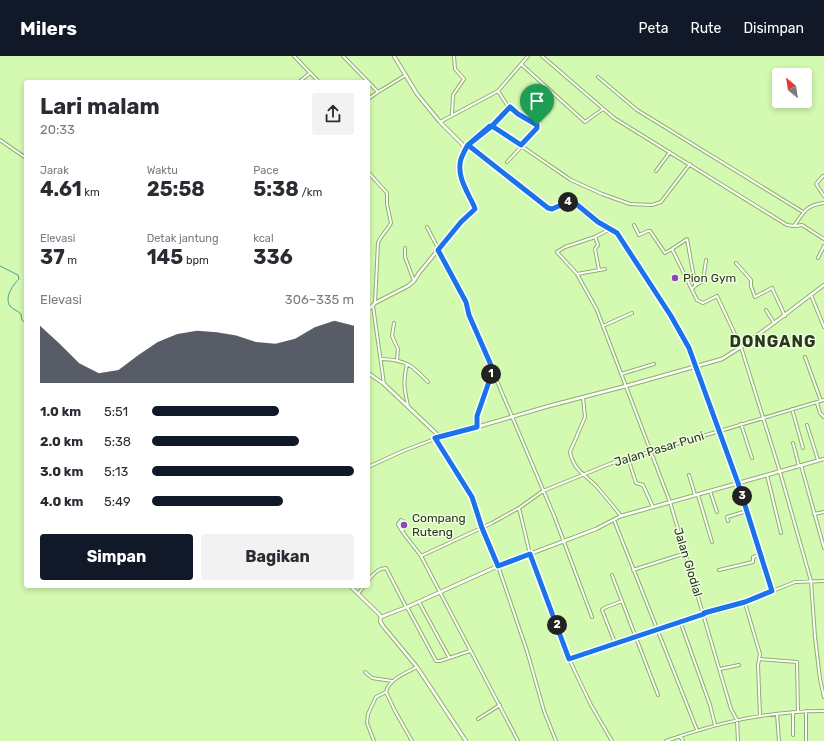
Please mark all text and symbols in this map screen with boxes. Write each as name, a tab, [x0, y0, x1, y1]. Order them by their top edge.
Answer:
text: Milers	[20, 17, 77, 40]
text: Peta	[639, 20, 669, 37]
text: Rute	[691, 20, 721, 37]
text: Disimpan	[743, 20, 804, 37]
north arrow	[772, 68, 812, 108]
map controls	[772, 68, 812, 108]
pin	[520, 84, 554, 125]
icon: arrive	[526, 90, 548, 112]
text: Lari malam	[40, 93, 160, 120]
button: share	[312, 93, 354, 135]
text: 20:33	[40, 122, 75, 137]
text: Jarak	[40, 164, 69, 177]
text: Waktu	[147, 164, 178, 177]
text: Pace	[253, 164, 279, 177]
text: 4.61	[40, 177, 82, 201]
text: 25:58	[147, 177, 205, 201]
text: 5:38	[253, 177, 299, 201]
text: km	[82, 186, 100, 199]
text: /km	[299, 186, 322, 199]
pin: 4	[558, 192, 578, 212]
text: 4	[564, 195, 572, 208]
text: Elevasi	[40, 232, 76, 245]
text: Detak jantung	[147, 232, 219, 245]
text: kcal	[253, 232, 274, 245]
text: 37	[40, 245, 65, 269]
text: 145	[147, 245, 183, 269]
text: 336	[253, 245, 293, 269]
text: m	[65, 254, 77, 267]
text: bpm	[183, 254, 209, 267]
place label: Pion Gym	[683, 271, 736, 285]
marker: Pion Gym	[670, 273, 680, 283]
text: Elevasi	[40, 292, 82, 307]
text: 306–335 m	[285, 292, 354, 307]
district label: DONGANG	[729, 332, 817, 351]
pin: 1	[481, 364, 501, 384]
text: 1	[488, 367, 494, 380]
text: 1.0 km	[40, 404, 81, 419]
text: 5:51	[104, 404, 128, 419]
street label: Jalan Pasar Puni	[612, 429, 706, 469]
text: 2.0 km	[40, 434, 83, 449]
text: 5:38	[104, 434, 131, 449]
text: 3.0 km	[40, 464, 83, 479]
text: 5:13	[104, 464, 128, 479]
pin: 3	[732, 486, 752, 506]
text: 3	[738, 489, 746, 502]
text: 4.0 km	[40, 494, 84, 509]
text: 5:49	[104, 494, 131, 509]
place label: Compang Ruteng	[412, 511, 466, 539]
marker: Compang Ruteng	[399, 520, 409, 530]
street label: Jalan Glodial	[671, 526, 705, 598]
button: Simpan	[40, 534, 193, 580]
button: Bagikan	[201, 534, 354, 580]
pin: 2	[547, 615, 567, 635]
text: 2	[553, 618, 561, 631]

